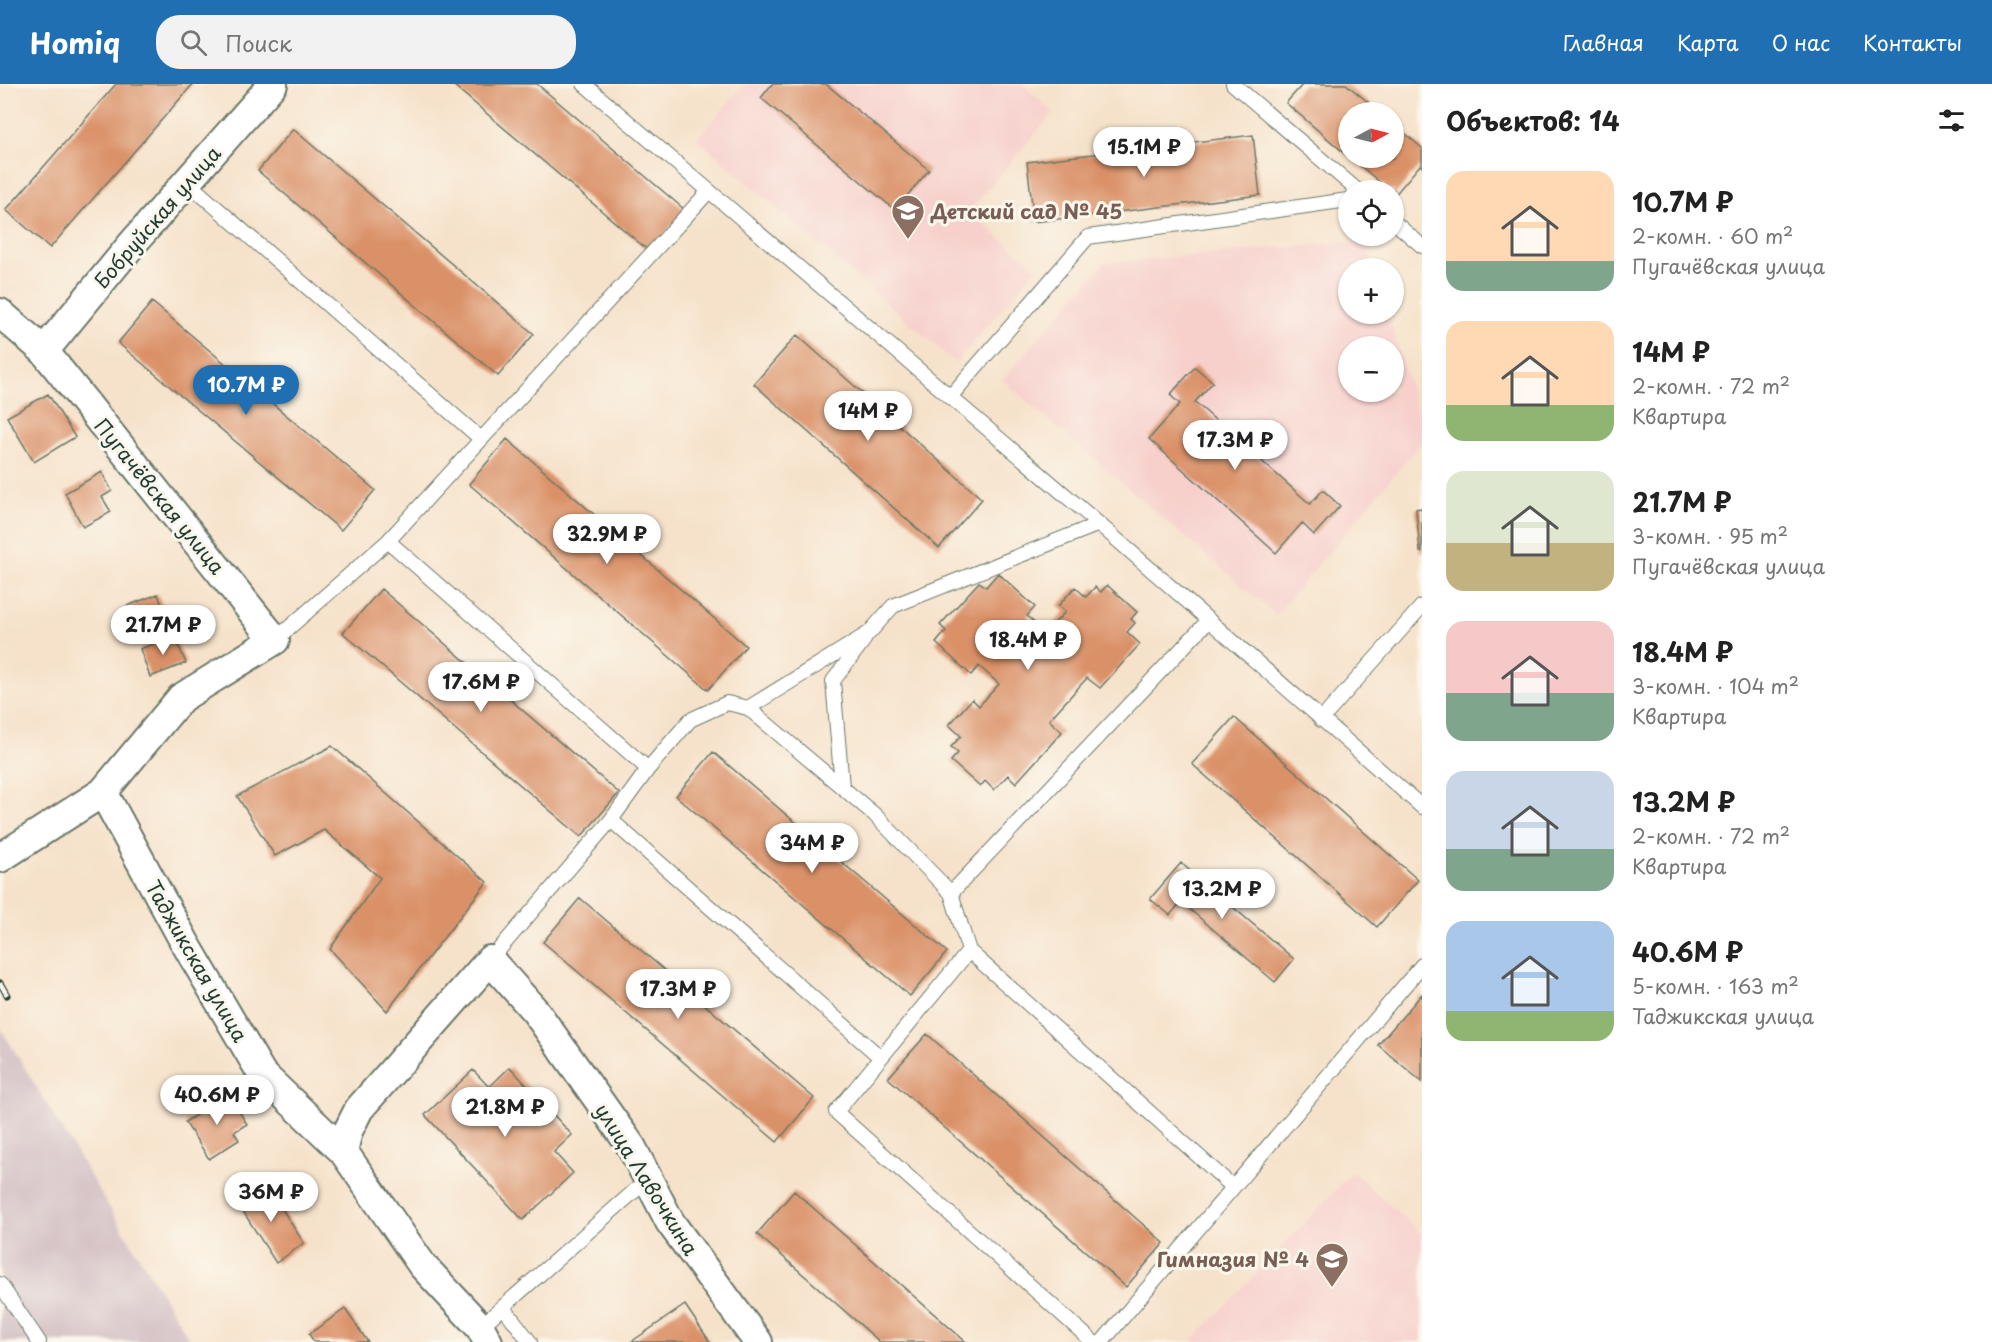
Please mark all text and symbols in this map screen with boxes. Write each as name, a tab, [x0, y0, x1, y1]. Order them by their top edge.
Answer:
search box	[156, 15, 576, 69]
text: Homiq	[30, 21, 120, 64]
icon: search	[177, 26, 210, 59]
text: Поиск	[225, 26, 292, 59]
text: Главная	[1563, 26, 1644, 58]
text: Карта	[1677, 26, 1739, 58]
text: О нас	[1772, 26, 1830, 58]
text: Контакты	[1863, 26, 1962, 58]
text: Объектов: 14	[1446, 101, 1620, 140]
north arrow	[1338, 102, 1404, 168]
map controls	[1338, 102, 1404, 402]
icon: filters	[1935, 104, 1968, 137]
pin: 15.1M ₽	[1089, 127, 1199, 178]
text: 15.1M ₽	[1107, 131, 1181, 161]
street label: Бобруйская улица	[86, 139, 228, 295]
button: locate	[1338, 180, 1404, 246]
text: 10.7M ₽	[1632, 182, 1733, 221]
school or university icon: Детский сад № 45	[890, 193, 926, 240]
icon: home	[1494, 195, 1566, 267]
place label: Детский сад № 45	[930, 196, 1122, 226]
text: 2-комн. · 60 m²	[1632, 221, 1793, 251]
text: Пугачёвская улица	[1632, 251, 1825, 281]
button: +	[1338, 258, 1404, 324]
text: 14M ₽	[1632, 332, 1710, 371]
button: −	[1338, 336, 1404, 402]
icon: home	[1494, 345, 1566, 417]
pin: 10.7M ₽	[191, 365, 301, 416]
text: 10.7M ₽	[207, 369, 285, 399]
text: 2-комн. · 72 m²	[1632, 371, 1790, 401]
pin: 14M ₽	[826, 391, 910, 442]
text: 14M ₽	[838, 395, 898, 425]
text: Квартира	[1632, 401, 1726, 431]
street label: Пугачёвская улица	[88, 412, 233, 581]
pin: 17.3M ₽	[1180, 420, 1290, 471]
text: 17.3M ₽	[1197, 424, 1273, 454]
text: 21.7M ₽	[1632, 482, 1731, 521]
icon: home	[1494, 495, 1566, 567]
pin: 32.9M ₽	[552, 514, 662, 565]
text: 32.9M ₽	[567, 518, 647, 548]
text: 3-комн. · 95 m²	[1632, 521, 1788, 551]
text: Пугачёвская улица	[1632, 551, 1825, 581]
pin: 21.7M ₽	[108, 605, 218, 656]
text: 21.7M ₽	[125, 609, 201, 639]
pin: 18.4M ₽	[973, 620, 1083, 671]
text: 18.4M ₽	[989, 624, 1067, 654]
text: 18.4M ₽	[1632, 632, 1733, 671]
icon: home	[1494, 645, 1566, 717]
pin: 17.6M ₽	[426, 662, 536, 713]
text: 17.6M ₽	[442, 666, 520, 696]
text: 3-комн. · 104 m²	[1632, 671, 1799, 701]
text: Квартира	[1632, 701, 1726, 731]
text: 13.2M ₽	[1632, 782, 1735, 821]
icon: home	[1494, 795, 1566, 867]
text: 2-комн. · 72 m²	[1632, 821, 1790, 851]
pin: 34M ₽	[770, 823, 854, 874]
text: 34M ₽	[779, 827, 845, 857]
text: Квартира	[1632, 851, 1726, 881]
pin: 13.2M ₽	[1167, 869, 1277, 920]
text: 13.2M ₽	[1182, 873, 1262, 903]
street label: Таджикская улица	[138, 875, 256, 1048]
text: 40.6M ₽	[1632, 932, 1743, 971]
icon: home	[1494, 945, 1566, 1017]
pin: 17.3M ₽	[623, 969, 733, 1020]
text: 5-комн. · 163 m²	[1632, 971, 1799, 1001]
text: 17.3M ₽	[640, 973, 716, 1003]
text: Таджикская улица	[1632, 1001, 1814, 1031]
pin: 40.6M ₽	[162, 1075, 272, 1126]
text: 40.6M ₽	[174, 1079, 260, 1109]
pin: 21.8M ₽	[450, 1087, 560, 1138]
text: 21.8M ₽	[465, 1091, 545, 1121]
street label: улица Лавочкина	[588, 1097, 706, 1261]
pin: 36M ₽	[229, 1172, 313, 1223]
text: 36M ₽	[238, 1176, 304, 1206]
school or university icon: Гимназия № 4	[1314, 1241, 1350, 1288]
place label: Гимназия № 4	[1157, 1244, 1309, 1274]

